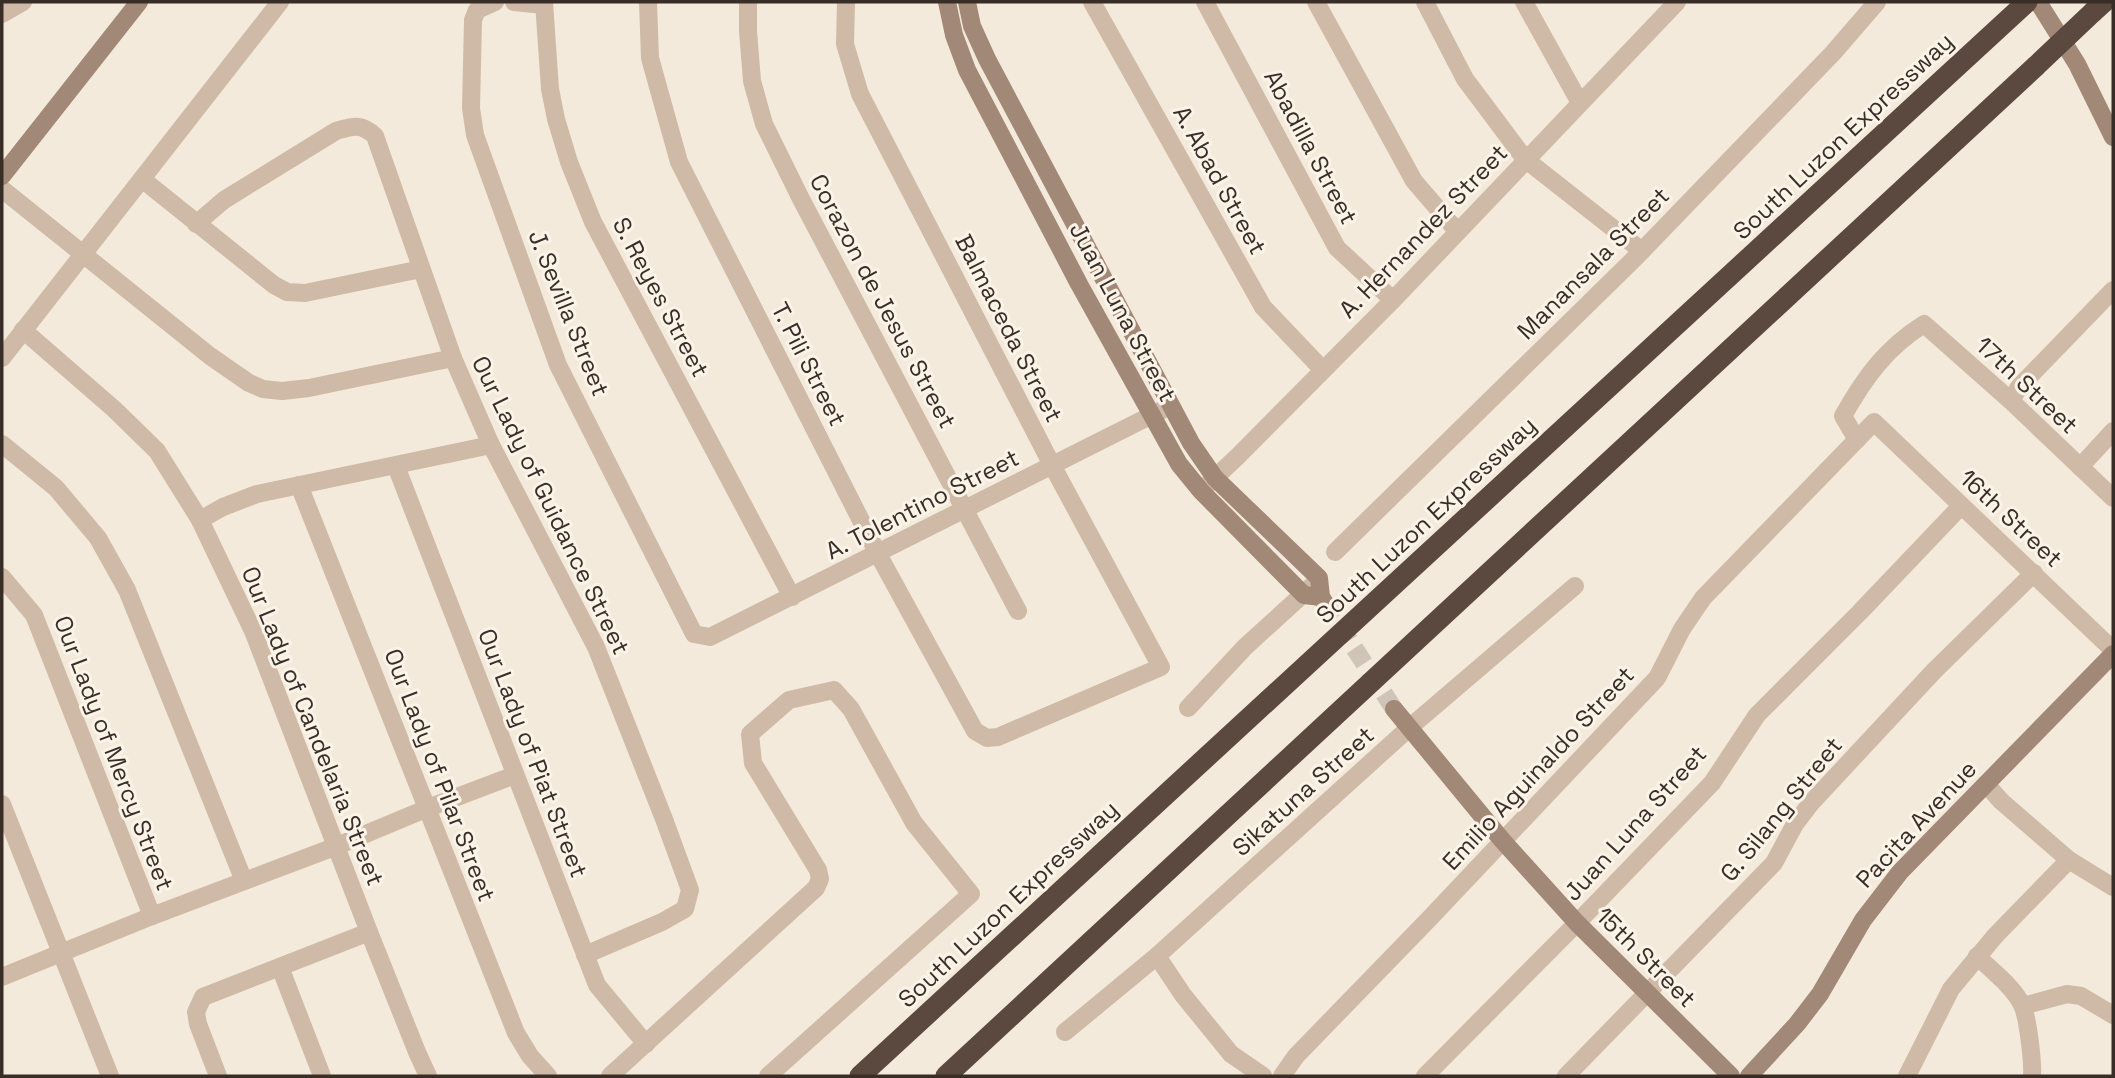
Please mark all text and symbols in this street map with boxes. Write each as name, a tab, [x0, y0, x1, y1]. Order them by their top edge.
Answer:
street label: South Luzon Expressway	[1726, 26, 1960, 246]
street label: Abadilla Street	[1257, 64, 1365, 230]
street label: A. Abad Street	[1166, 100, 1274, 260]
street label: A. Hernandez Street	[1332, 137, 1514, 325]
street label: Corazon de Jesus Street	[803, 169, 963, 433]
street label: Manansala Street	[1510, 180, 1676, 346]
street label: S. Reyes Street	[606, 212, 716, 382]
street label: Juan Luna Street	[1063, 217, 1183, 407]
street label: J. Sevilla Street	[522, 225, 616, 401]
street label: Balmaceda Street	[948, 229, 1070, 427]
street label: T. Pili Street	[765, 297, 853, 431]
street label: 17th Street	[1969, 330, 2085, 440]
street label: Our Lady of Guidance Street	[465, 351, 637, 659]
street label: South Luzon Expressway	[1309, 410, 1543, 630]
street label: A. Tolentino Street	[820, 442, 1024, 566]
street label: 16th Street	[1953, 462, 2069, 574]
street label: Our Lady of Candelaria Street	[235, 562, 391, 890]
street label: Our Lady of Mercy Street	[47, 611, 181, 895]
street label: Our Lady of Piat Street	[471, 624, 595, 882]
street label: Our Lady of Pilar Street	[377, 644, 503, 906]
street label: Emilio Aguinaldo Street	[1435, 660, 1641, 876]
street label: Sikatuna Street	[1226, 719, 1380, 863]
street label: G. Silang Street	[1713, 730, 1849, 888]
street label: Juan Luna Street	[1557, 739, 1713, 907]
street label: Pacita Avenue	[1849, 754, 1983, 894]
street label: South Luzon Expressway	[891, 794, 1125, 1014]
street label: 15th Street	[1589, 900, 1703, 1014]

